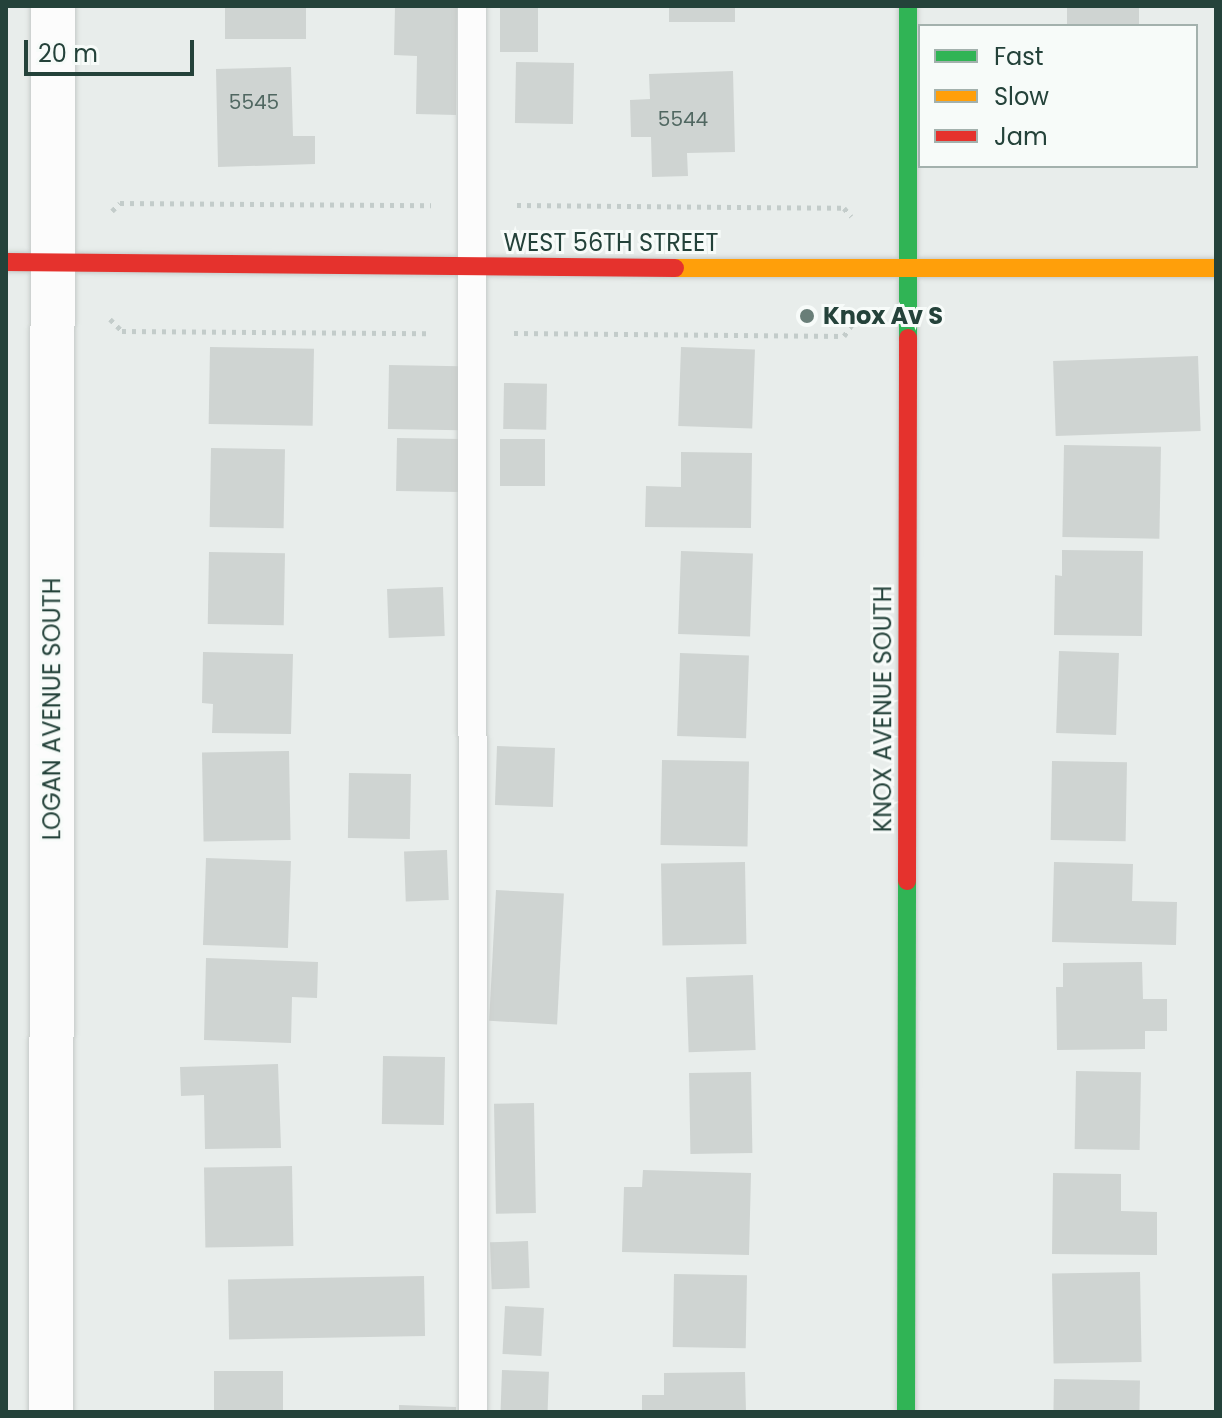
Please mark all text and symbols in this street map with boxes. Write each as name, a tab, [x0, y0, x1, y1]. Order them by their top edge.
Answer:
scale bar	[28, 24, 198, 74]
legend	[918, 24, 1198, 168]
text: 20 m	[38, 37, 98, 70]
text: Fast	[994, 40, 1044, 73]
text: Slow	[994, 80, 1049, 113]
house number: 5545	[229, 90, 279, 114]
house number: 5544	[658, 107, 708, 131]
text: Jam	[994, 120, 1048, 153]
street label: WEST 56TH STREET	[504, 229, 718, 257]
place label: Knox Av S	[823, 302, 943, 330]
marker: Knox Av S	[798, 307, 816, 325]
street label: LOGAN AVENUE SOUTH	[38, 578, 66, 840]
street label: KNOX AVENUE SOUTH	[869, 586, 897, 832]

